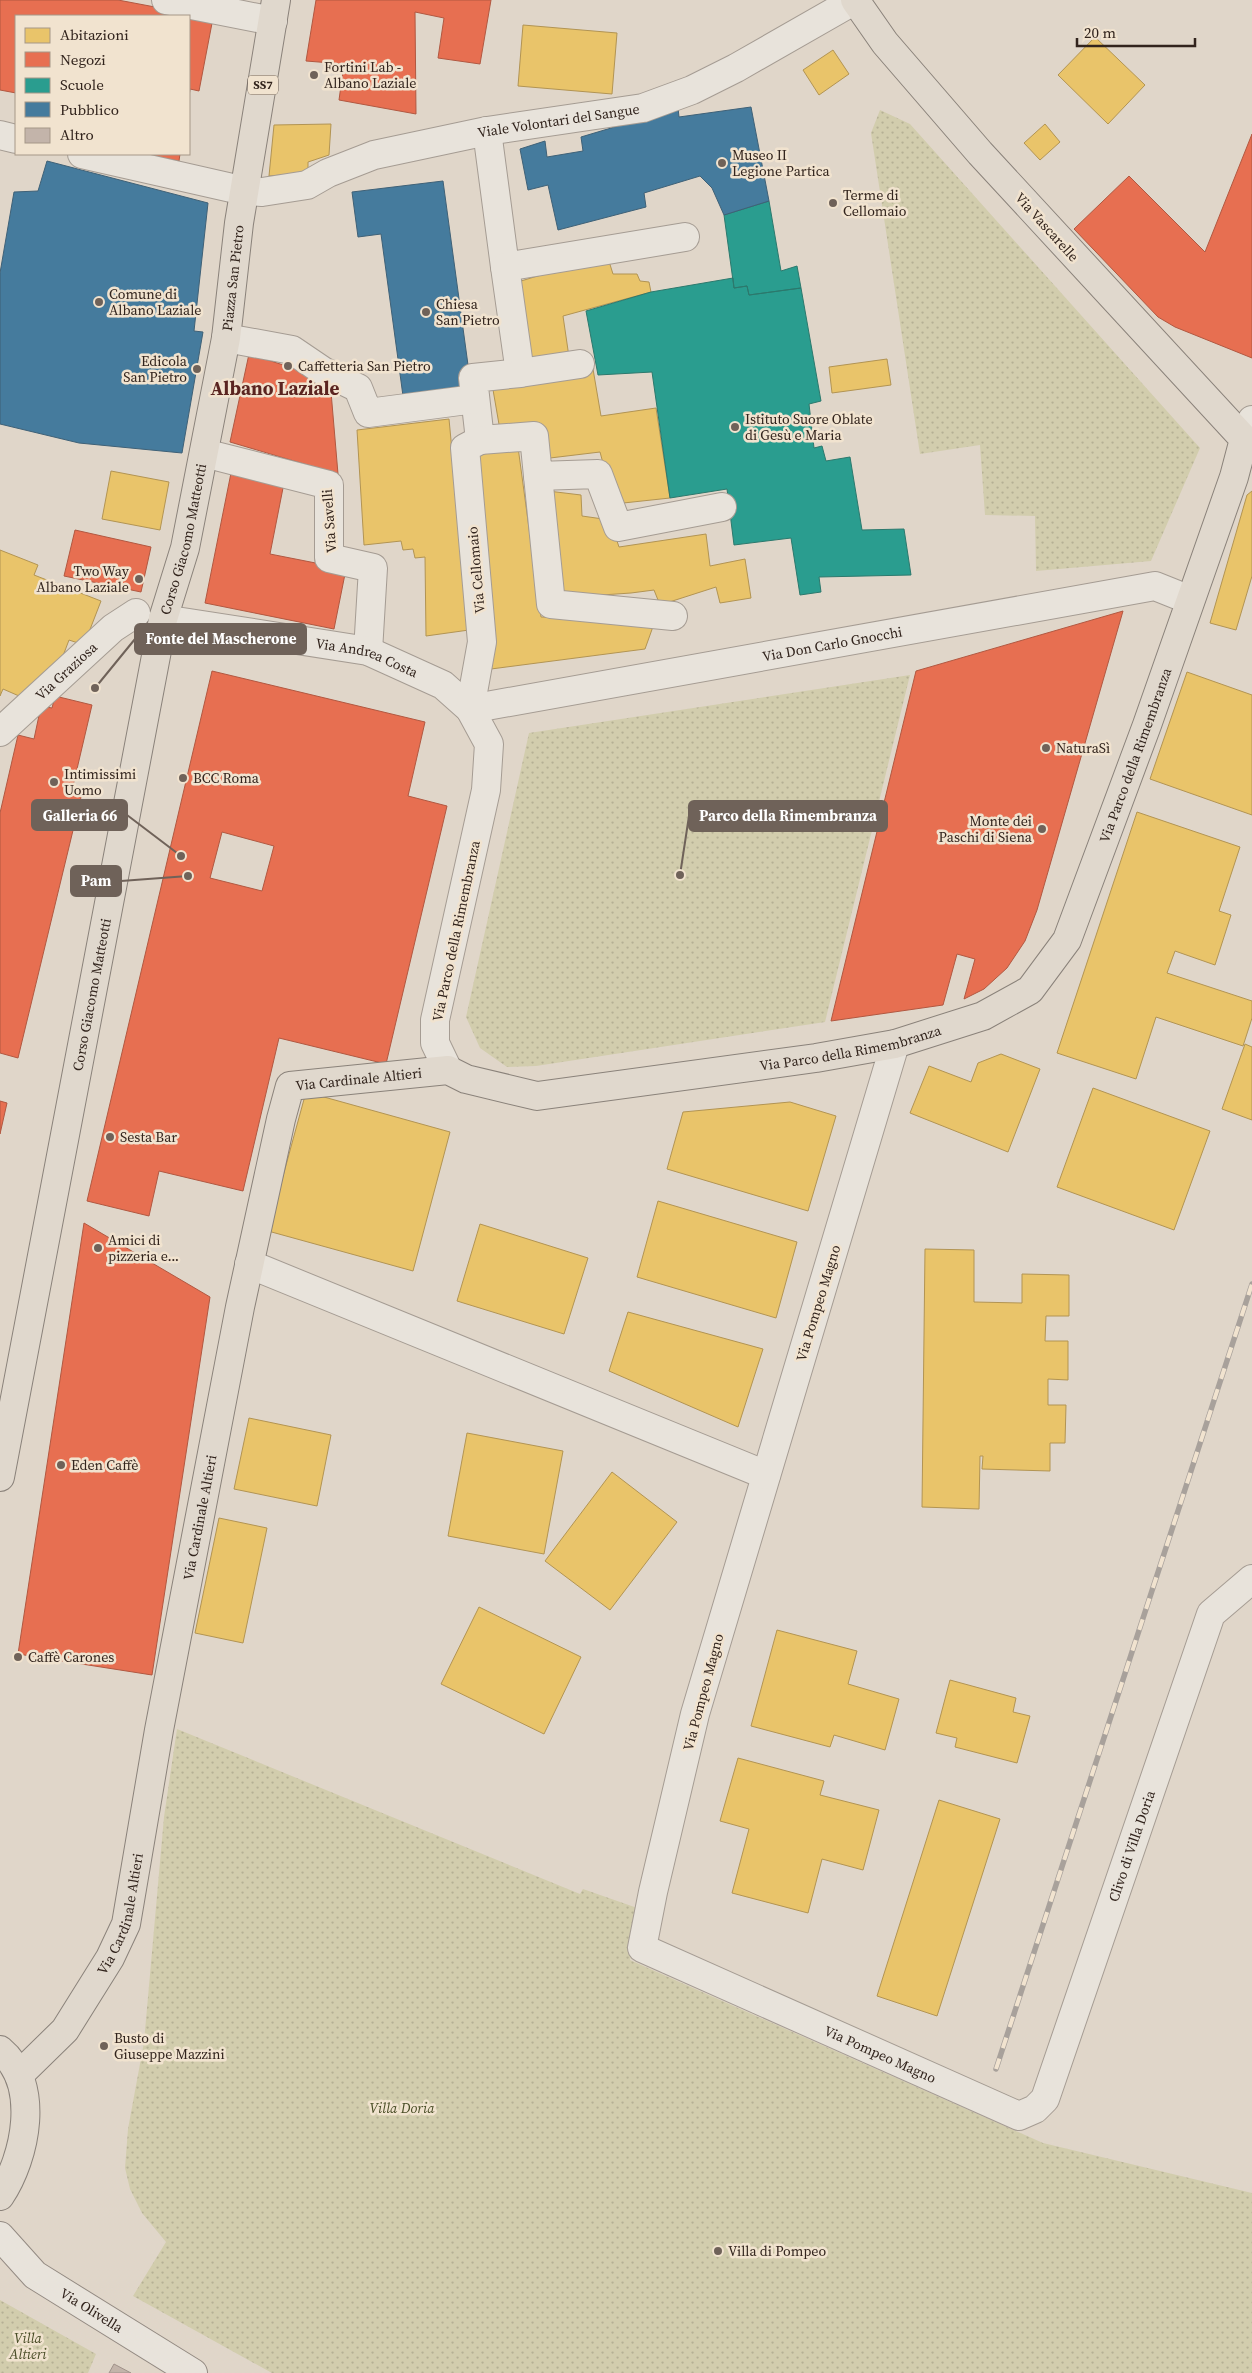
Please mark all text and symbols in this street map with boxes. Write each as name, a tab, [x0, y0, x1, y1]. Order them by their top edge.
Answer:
legend	[15, 15, 190, 155]
scale bar	[1077, 15, 1194, 47]
text: 20 m	[1084, 22, 1116, 43]
text: Abitazioni	[60, 24, 129, 45]
text: Negozi	[60, 49, 106, 70]
place label: Fortini Lab - Albano Laziale	[324, 57, 417, 93]
marker: Fortini Lab - Albano Laziale	[308, 69, 320, 81]
text: Scuole	[60, 74, 104, 95]
road number: SS7	[248, 76, 278, 94]
text: Pubblico	[60, 99, 119, 120]
street label: Viale Volontari del Sangue	[476, 99, 641, 143]
text: Altro	[60, 124, 94, 145]
place label: Museo II Legione Partica	[732, 145, 831, 181]
marker: Museo II Legione Partica	[716, 157, 728, 169]
place label: Terme di Cellomaio	[843, 185, 907, 221]
street label: Via Vascarelle	[1011, 188, 1083, 266]
marker: Terme di Cellomaio	[827, 197, 839, 209]
street label: Piazza San Pietro	[217, 224, 249, 332]
place label: Comune di Albano Laziale	[109, 284, 202, 320]
place label: Chiesa San Pietro	[436, 294, 500, 330]
marker: Comune di Albano Laziale	[93, 296, 105, 308]
marker: Chiesa San Pietro	[420, 306, 432, 318]
place label: Edicola San Pietro	[123, 351, 188, 387]
place label: Caffetteria San Pietro	[298, 356, 431, 376]
marker: Caffetteria San Pietro	[282, 360, 294, 372]
marker: Edicola San Pietro	[191, 363, 203, 375]
district label: Albano Laziale	[210, 375, 340, 401]
place label: Istituto Suore Oblate di Gesù e Maria	[745, 409, 873, 445]
marker: Istituto Suore Oblate di Gesù e Maria	[729, 421, 741, 433]
street label: Corso Giacomo Matteotti	[155, 462, 211, 617]
street label: Via Savelli	[317, 488, 341, 554]
street label: Via Cellomaio	[462, 525, 490, 614]
place label: Two Way Albano Laziale	[37, 561, 130, 597]
marker: Two Way Albano Laziale	[133, 573, 145, 585]
street label: Via Don Carlo Gnocchi	[761, 622, 904, 666]
callout: Fonte del Mascherone	[135, 624, 306, 654]
text: Fonte del Mascherone	[146, 628, 297, 649]
street label: Via Andrea Costa	[314, 633, 422, 683]
street label: Via Graziosa	[31, 637, 102, 705]
street label: Via Parco della Rimembranza	[1094, 664, 1177, 845]
place label: NaturaSì	[1056, 738, 1110, 758]
marker: NaturaSì	[1040, 742, 1052, 754]
place label: Intimissimi Uomo	[64, 764, 136, 800]
place label: BCC Roma	[193, 768, 260, 788]
marker: BCC Roma	[177, 772, 189, 784]
marker: Intimissimi Uomo	[48, 776, 60, 788]
callout: Galleria 66	[32, 800, 127, 830]
callout: Parco della Rimembranza	[689, 801, 887, 831]
text: Galleria 66	[43, 805, 117, 826]
text: Parco della Rimembranza	[699, 805, 878, 826]
place label: Monte dei Paschi di Siena	[939, 811, 1033, 847]
marker: Monte dei Paschi di Siena	[1036, 823, 1048, 835]
street label: Via Parco della Rimembranza	[427, 838, 485, 1023]
callout: Pam	[71, 866, 121, 896]
text: Pam	[81, 870, 112, 891]
street label: Corso Giacomo Matteotti	[67, 917, 116, 1073]
street label: Via Parco della Rimembranza	[758, 1020, 944, 1076]
street label: Via Cardinale Altieri	[294, 1063, 423, 1095]
place label: Sesta Bar	[120, 1127, 177, 1147]
marker: Sesta Bar	[104, 1131, 116, 1143]
place label: Amici di pizzeria e...	[108, 1230, 179, 1266]
marker: Amici di pizzeria e...	[92, 1242, 104, 1254]
street label: Via Pompeo Magno	[791, 1242, 845, 1364]
street label: Via Cardinale Altieri	[178, 1453, 221, 1582]
place label: Eden Caffè	[71, 1455, 138, 1475]
marker: Eden Caffè	[55, 1459, 67, 1471]
street label: Via Pompeo Magno	[678, 1631, 728, 1753]
place label: Caffè Carones	[28, 1647, 114, 1667]
marker: Caffè Carones	[12, 1651, 24, 1663]
street label: Clivo di Villa Doria	[1103, 1787, 1160, 1904]
street label: Via Cardinale Altieri	[92, 1852, 148, 1978]
street label: Via Pompeo Magno	[821, 2020, 940, 2088]
place label: Busto di Giuseppe Mazzini	[114, 2028, 225, 2064]
marker: Busto di Giuseppe Mazzini	[98, 2040, 110, 2052]
park label: Villa Doria	[370, 2098, 435, 2118]
place label: Villa di Pompeo	[728, 2241, 827, 2261]
marker: Villa di Pompeo	[712, 2245, 724, 2257]
street label: Via Olivella	[56, 2283, 128, 2338]
park label: Villa Altieri	[8, 2328, 47, 2364]

